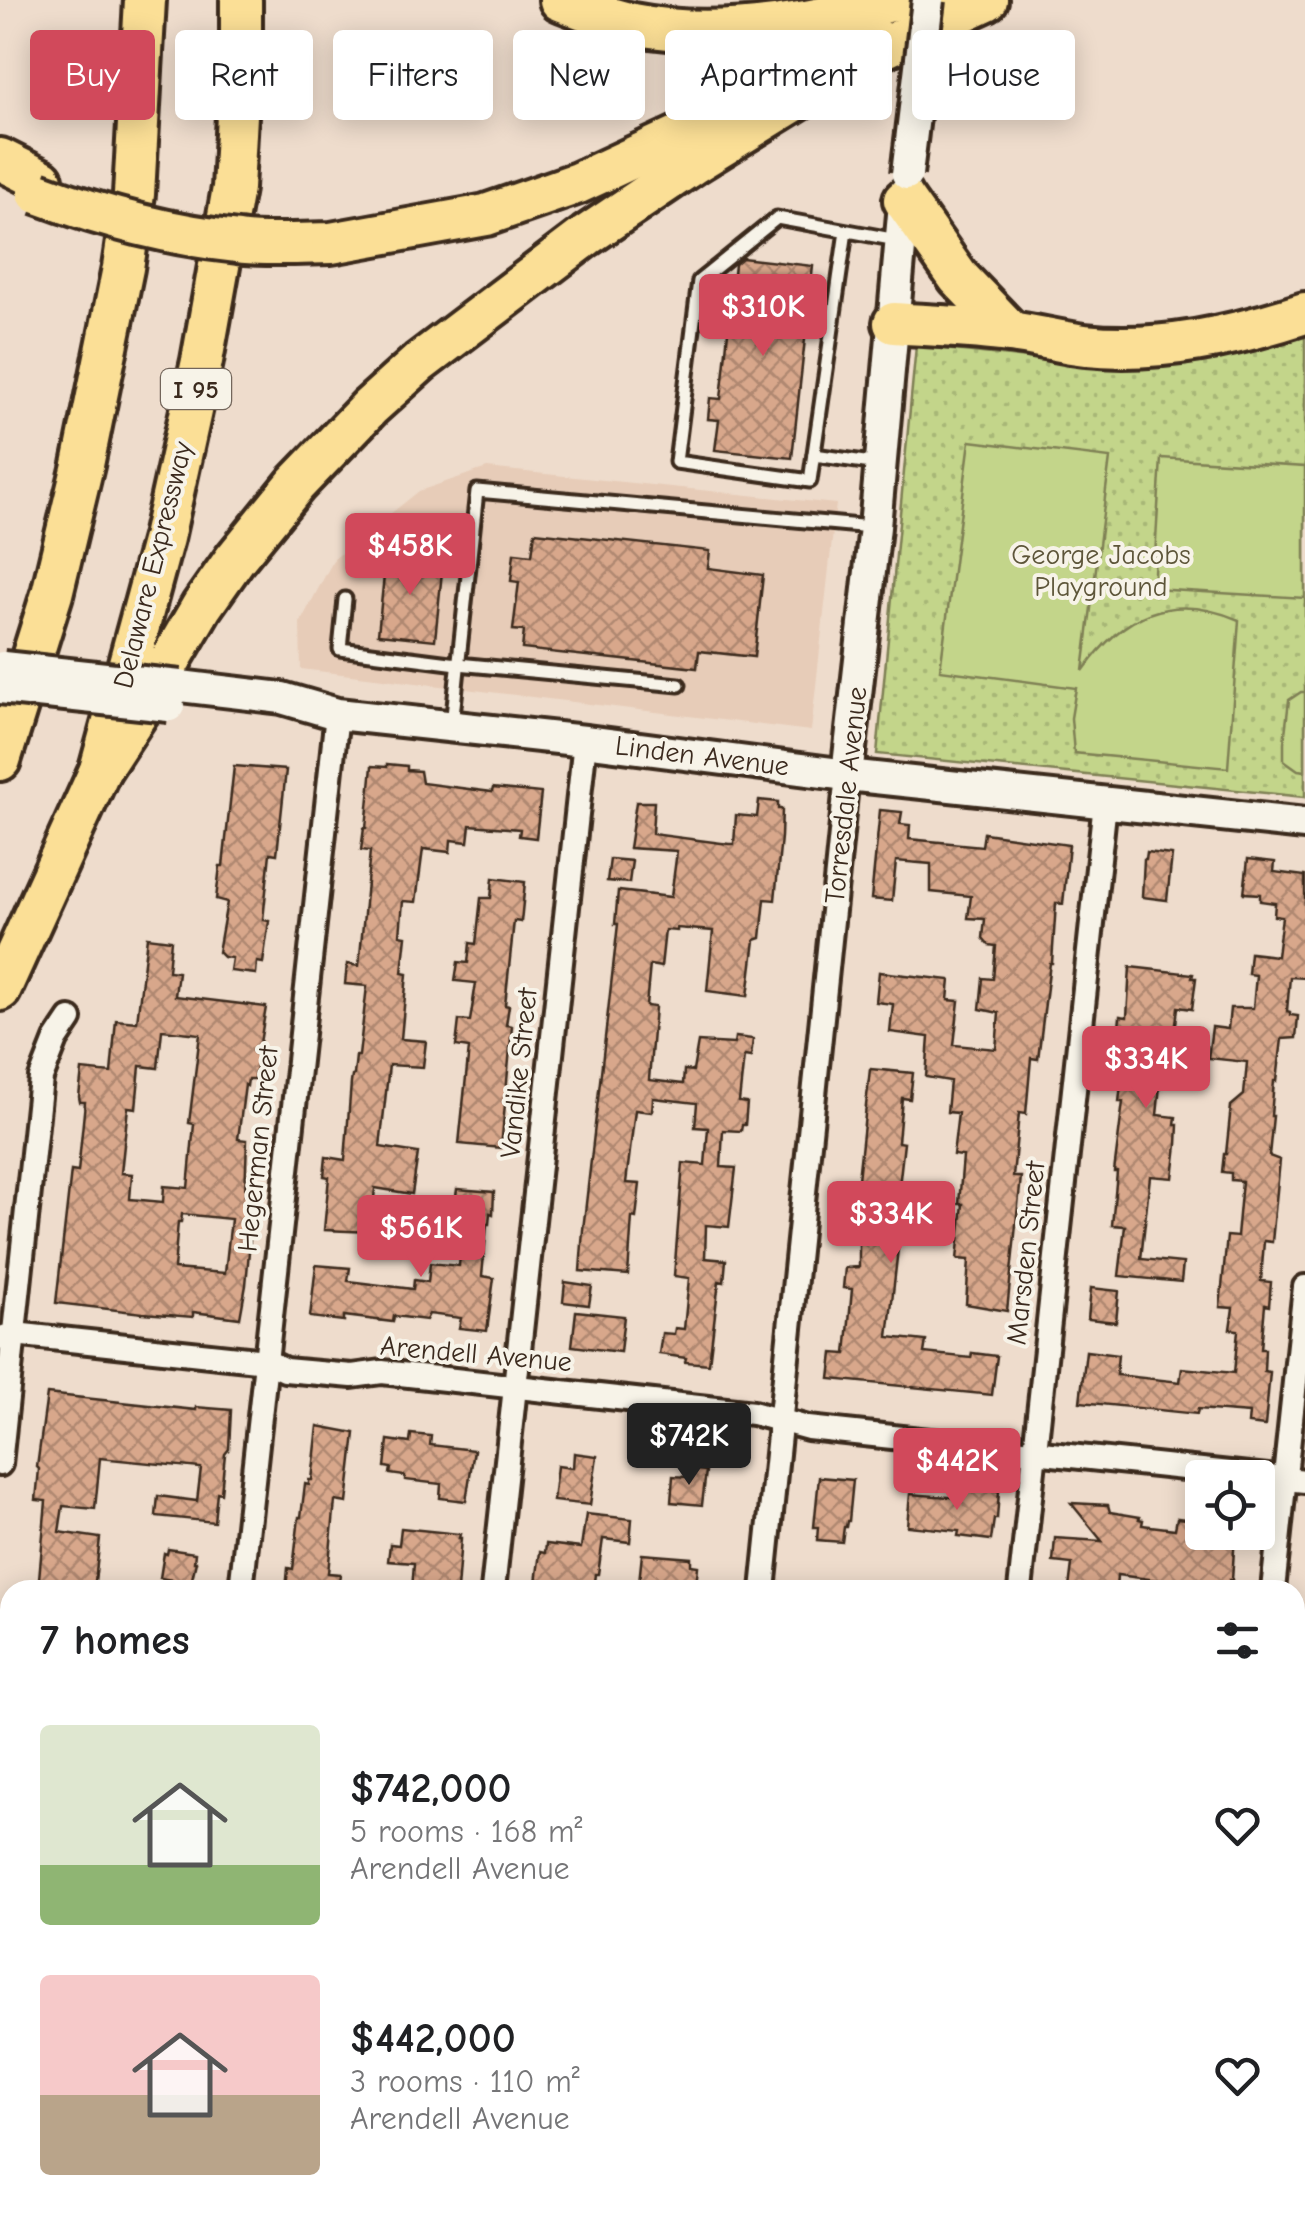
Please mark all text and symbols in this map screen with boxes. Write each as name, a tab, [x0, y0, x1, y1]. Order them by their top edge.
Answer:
chip: Buy	[30, 30, 155, 120]
chip: Rent	[175, 30, 313, 120]
chip: Filters	[333, 30, 493, 120]
chip: New	[513, 30, 645, 120]
chip: Apartment	[665, 30, 892, 120]
chip: House	[912, 30, 1075, 120]
pin: $310K	[693, 274, 833, 359]
text: $310K	[721, 288, 805, 325]
road number: I 95	[161, 369, 231, 409]
street label: Delaware Expressway	[107, 438, 199, 692]
pin: $458K	[340, 513, 480, 598]
text: $458K	[367, 527, 453, 564]
park label: George Jacobs Playground	[1011, 539, 1191, 603]
street label: Torresdale Avenue	[819, 685, 873, 905]
street label: Linden Avenue	[613, 729, 791, 783]
street label: Vandike Street	[494, 985, 544, 1160]
pin: $334K	[1076, 1026, 1216, 1111]
text: $334K	[1104, 1040, 1188, 1077]
street label: Hegerman Street	[231, 1044, 285, 1254]
street label: Marsden Street	[1000, 1159, 1052, 1346]
pin: $334K	[821, 1181, 961, 1266]
pin: $561K	[351, 1195, 491, 1280]
text: $334K	[849, 1195, 933, 1232]
text: $561K	[379, 1209, 463, 1246]
street label: Arendell Avenue	[379, 1330, 573, 1378]
pin: $742K	[619, 1403, 759, 1488]
text: $742K	[649, 1417, 729, 1454]
pin: $442K	[887, 1428, 1027, 1513]
text: $442K	[915, 1442, 999, 1479]
map controls	[1185, 1460, 1275, 1550]
button: locate	[1185, 1460, 1275, 1550]
icon: filters	[1210, 1613, 1265, 1668]
text: 7 homes	[40, 1616, 190, 1665]
text: $742,000	[350, 1764, 512, 1813]
icon: home	[120, 1765, 240, 1885]
icon: heart	[1210, 1798, 1265, 1853]
text: 5 rooms · 168 m²	[350, 1813, 582, 1850]
text: Arendell Avenue	[350, 1850, 570, 1887]
text: $442,000	[350, 2014, 516, 2063]
icon: home	[120, 2015, 240, 2135]
icon: heart	[1210, 2048, 1265, 2103]
text: 3 rooms · 110 m²	[350, 2063, 580, 2100]
text: Arendell Avenue	[350, 2100, 570, 2137]

